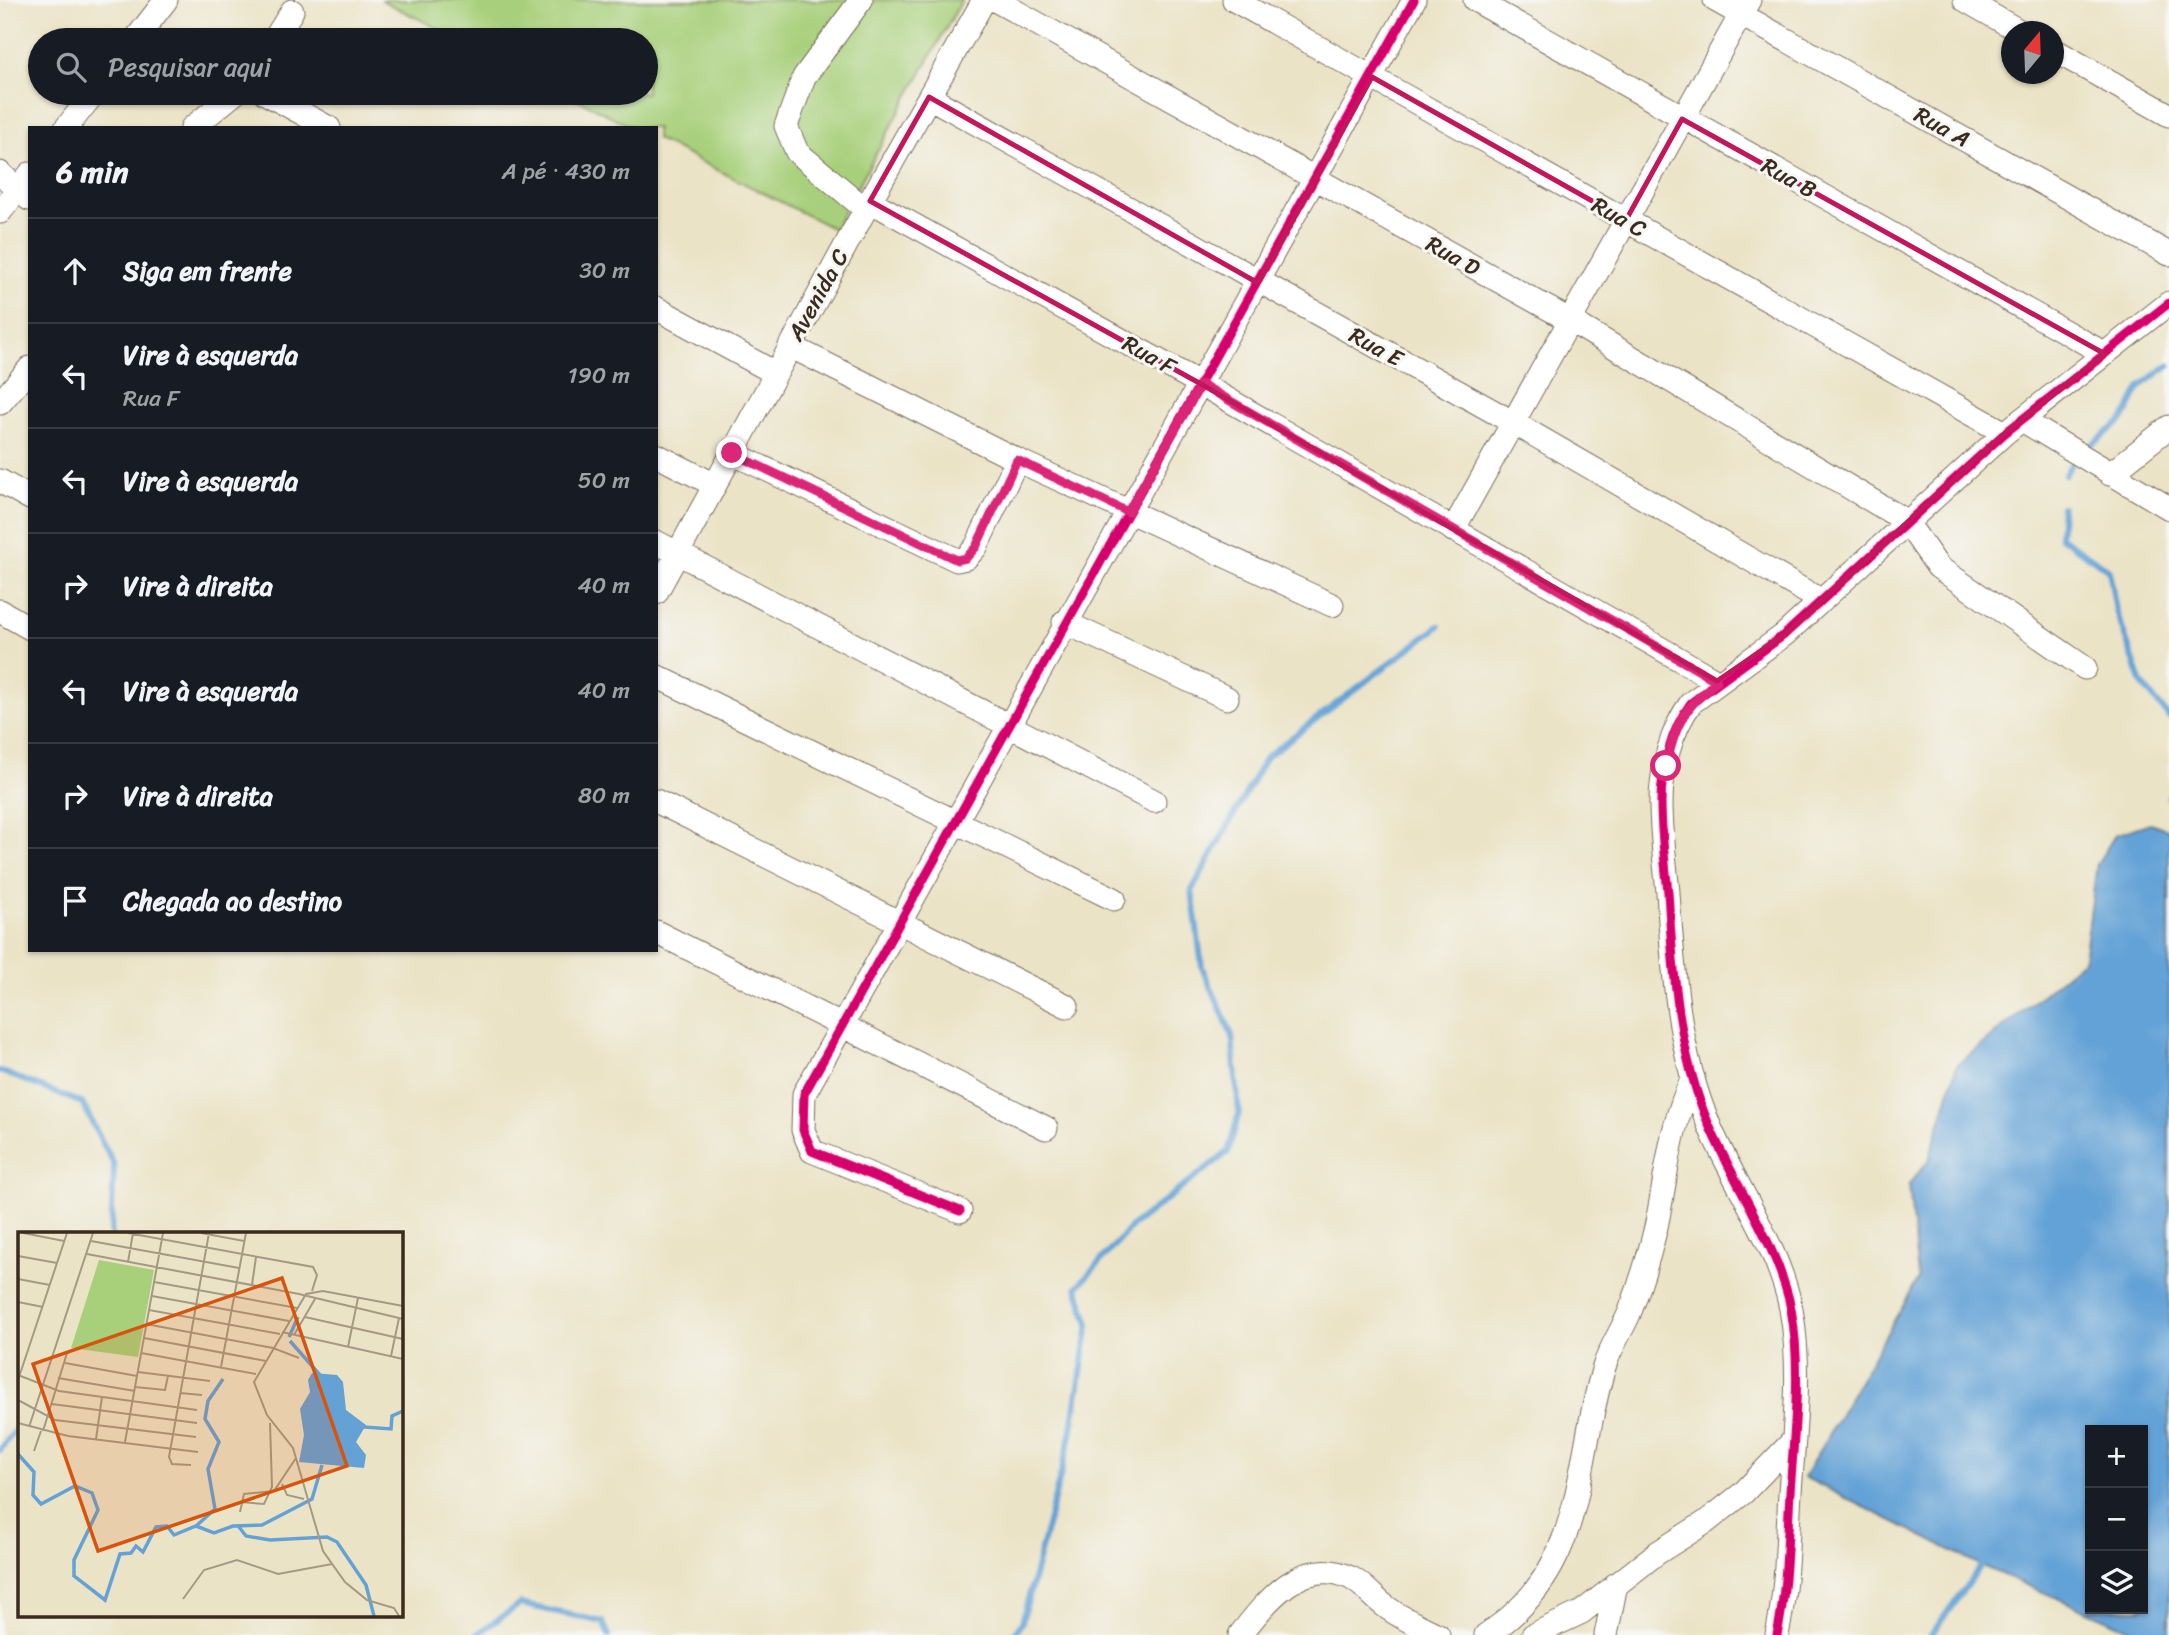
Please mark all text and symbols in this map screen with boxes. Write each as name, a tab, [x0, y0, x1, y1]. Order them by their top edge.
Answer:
north arrow	[2001, 21, 2064, 84]
search box	[28, 28, 658, 105]
text: Pesquisar aqui	[108, 44, 271, 90]
icon: search	[52, 48, 90, 86]
street label: Rua A	[1906, 95, 1978, 159]
text: 6 min	[56, 145, 128, 199]
street label: Rua B	[1753, 146, 1825, 210]
text: A pé · 430 m	[502, 151, 630, 192]
street label: Rua C	[1584, 185, 1654, 249]
street label: Rua D	[1418, 224, 1488, 288]
street label: Avenida C	[775, 241, 861, 350]
text: Siga em frente	[123, 248, 292, 294]
text: 30 m	[579, 250, 630, 291]
icon: ahead	[56, 252, 94, 290]
street label: Rua E	[1341, 315, 1412, 379]
street label: Rua F	[1114, 323, 1185, 387]
text: Vire à esquerda	[123, 332, 298, 378]
text: 190 m	[568, 355, 630, 396]
icon: left	[56, 357, 94, 395]
text: Rua F	[123, 378, 179, 419]
route end	[716, 437, 747, 468]
text: Vire à esquerda	[123, 458, 298, 504]
text: 50 m	[578, 460, 630, 501]
icon: left	[56, 462, 94, 500]
text: Vire à direita	[123, 563, 273, 609]
text: 40 m	[577, 565, 630, 606]
icon: right	[56, 567, 94, 605]
text: Vire à esquerda	[123, 668, 298, 714]
text: 40 m	[577, 670, 630, 711]
icon: left	[56, 672, 94, 710]
route start	[1650, 750, 1681, 781]
text: Vire à direita	[123, 773, 273, 819]
text: 80 m	[578, 775, 630, 816]
icon: right	[56, 777, 94, 815]
text: Chegada ao destino	[123, 878, 342, 924]
icon: arrive	[56, 882, 94, 920]
inset map	[18, 1232, 402, 1618]
map controls	[2085, 1425, 2148, 1614]
button: +	[2085, 1425, 2148, 1488]
button: −	[2085, 1488, 2148, 1551]
button: layers	[2085, 1551, 2148, 1614]

